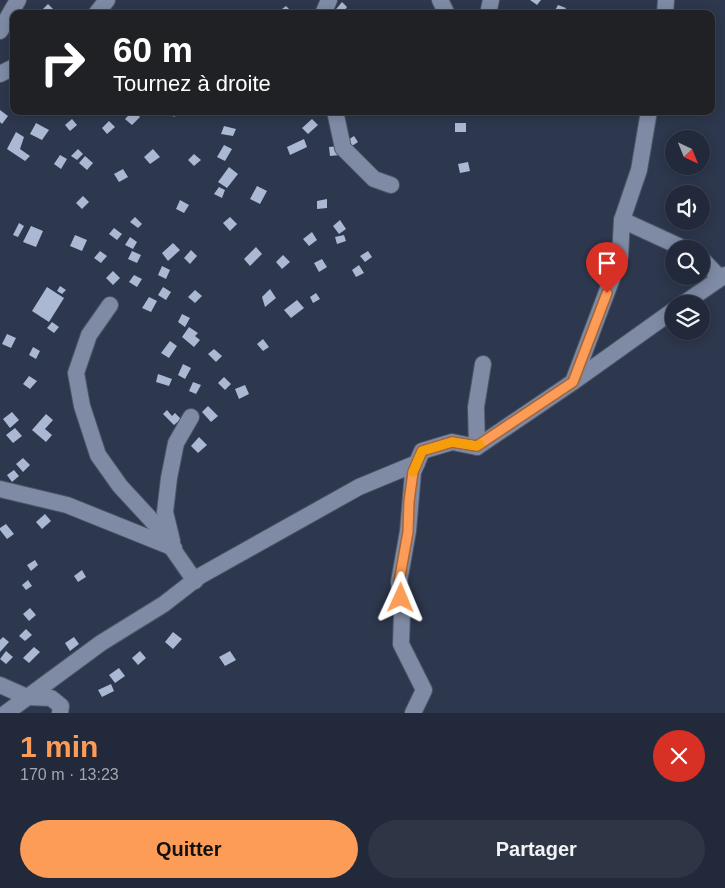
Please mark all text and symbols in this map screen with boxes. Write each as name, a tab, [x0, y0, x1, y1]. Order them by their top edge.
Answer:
icon: right	[30, 30, 95, 95]
text: 60 m	[113, 30, 193, 69]
text: Tournez à droite	[113, 71, 271, 96]
north arrow	[665, 130, 710, 175]
map controls	[665, 130, 710, 340]
button: sound	[665, 185, 710, 230]
button: search	[665, 240, 710, 285]
pin	[586, 242, 628, 293]
icon: arrive	[593, 249, 621, 277]
button: layers	[665, 295, 710, 340]
position arrow	[374, 571, 426, 623]
text: 1 min	[20, 730, 98, 763]
button: close	[653, 730, 705, 782]
text: 170 m · 13:23	[20, 766, 119, 783]
button: Quitter	[20, 820, 358, 878]
button: Partager	[368, 820, 705, 878]

